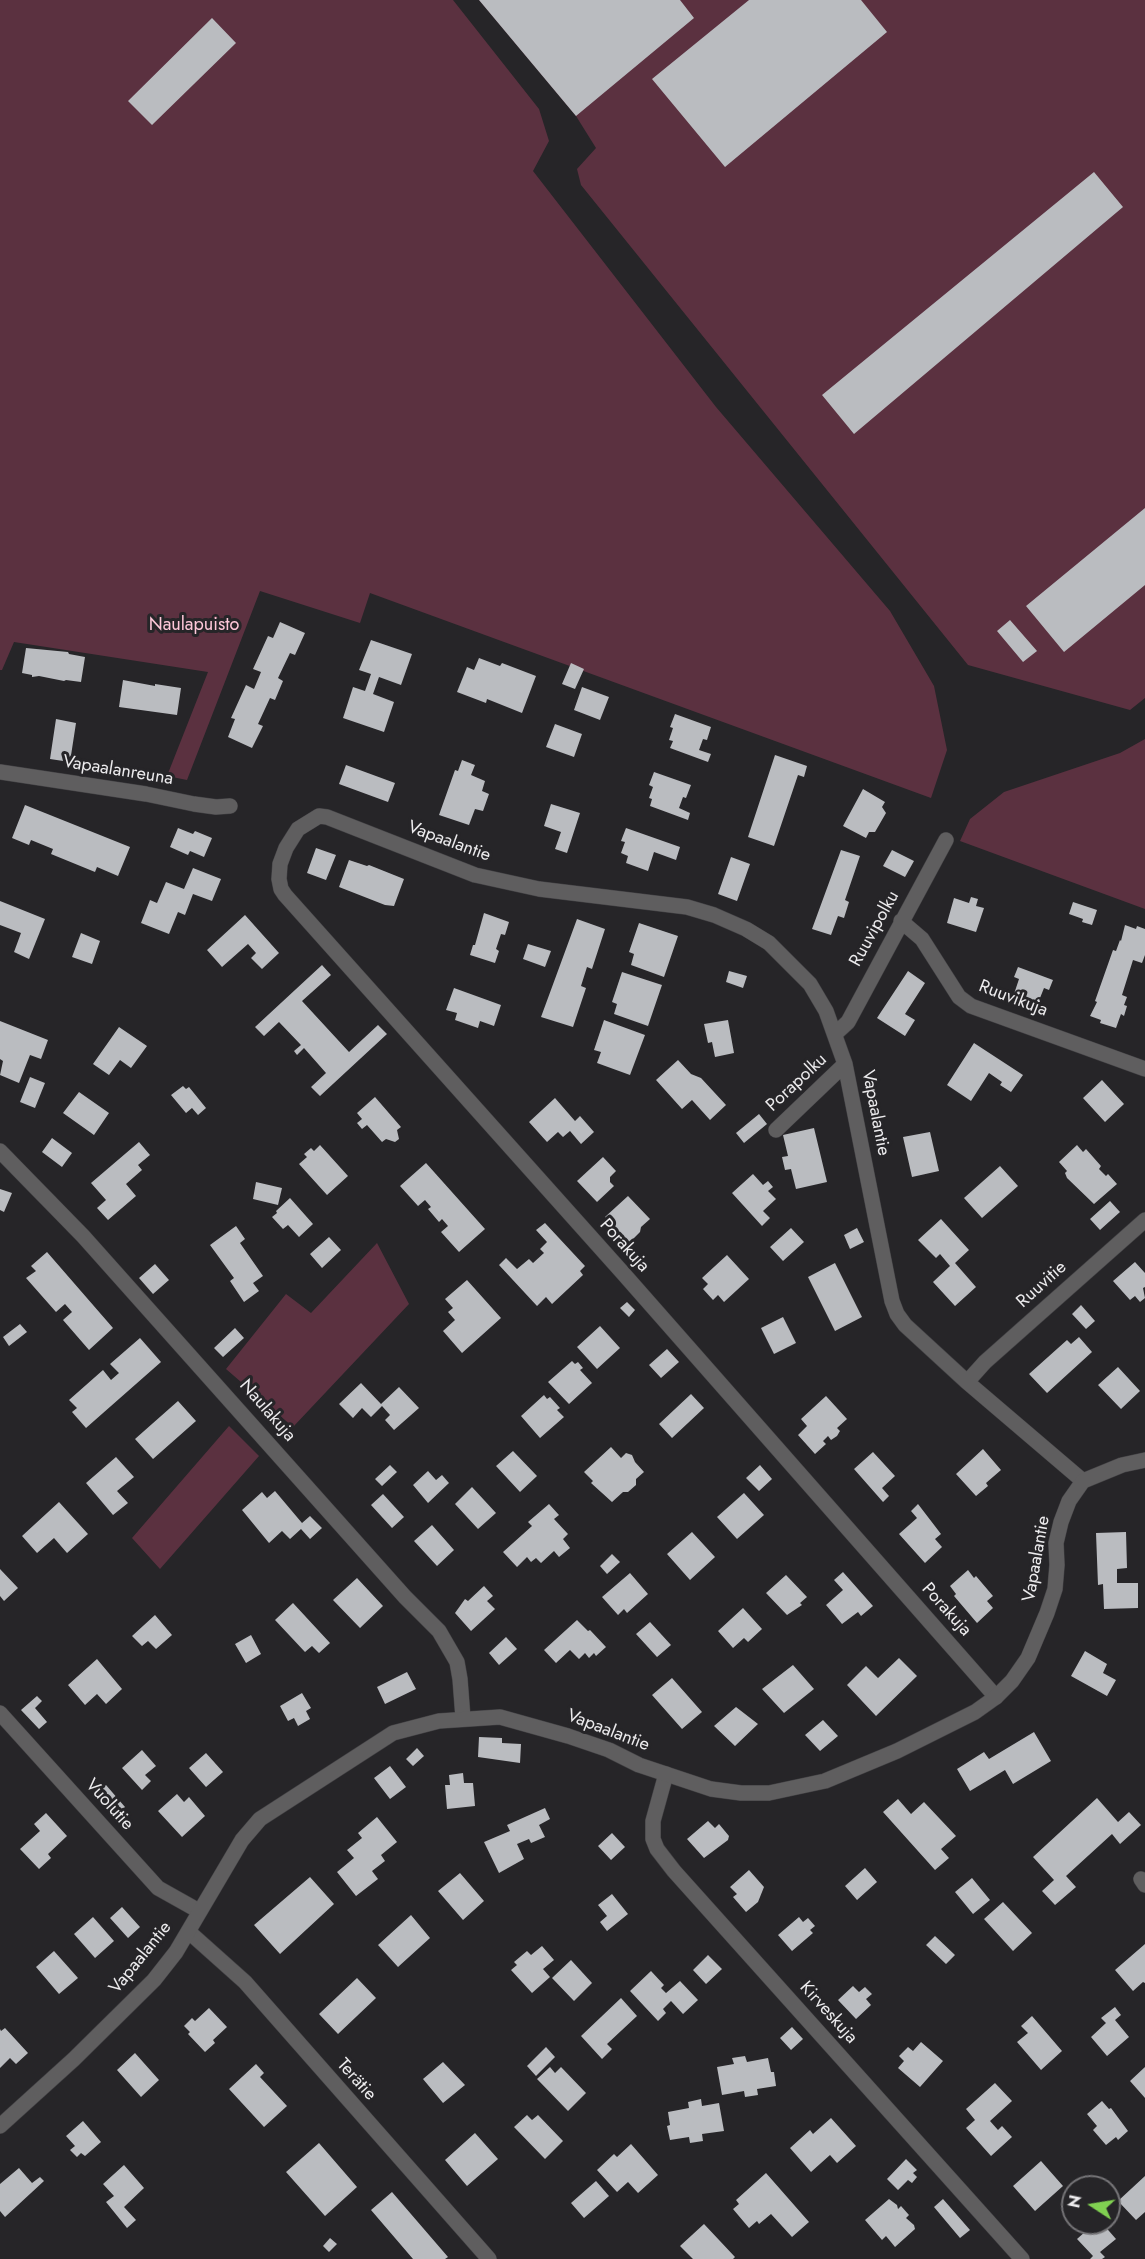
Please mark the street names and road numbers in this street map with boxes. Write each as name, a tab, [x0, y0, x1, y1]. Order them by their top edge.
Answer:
street label: Vapaalanreuna	[61, 752, 175, 790]
street label: Vapaalantie	[405, 817, 493, 867]
street label: Ruuvipolku	[845, 887, 905, 971]
street label: Ruuvikuja	[976, 976, 1050, 1022]
street label: Porapolku	[762, 1049, 832, 1117]
street label: Vapaalantie	[856, 1068, 894, 1158]
street label: Porakuja	[594, 1215, 654, 1277]
street label: Ruuvitie	[1013, 1257, 1071, 1313]
street label: Naulakuja	[234, 1376, 300, 1446]
street label: Vapaalantie	[1019, 1514, 1055, 1604]
street label: Porakuja	[916, 1579, 976, 1641]
street label: Vapaalantie	[564, 1705, 652, 1757]
street label: Vuolutie	[80, 1775, 138, 1835]
street label: Vapaalantie	[105, 1917, 177, 1999]
street label: Kirveskuja	[795, 1978, 861, 2048]
street label: Terätie	[332, 2055, 380, 2105]

